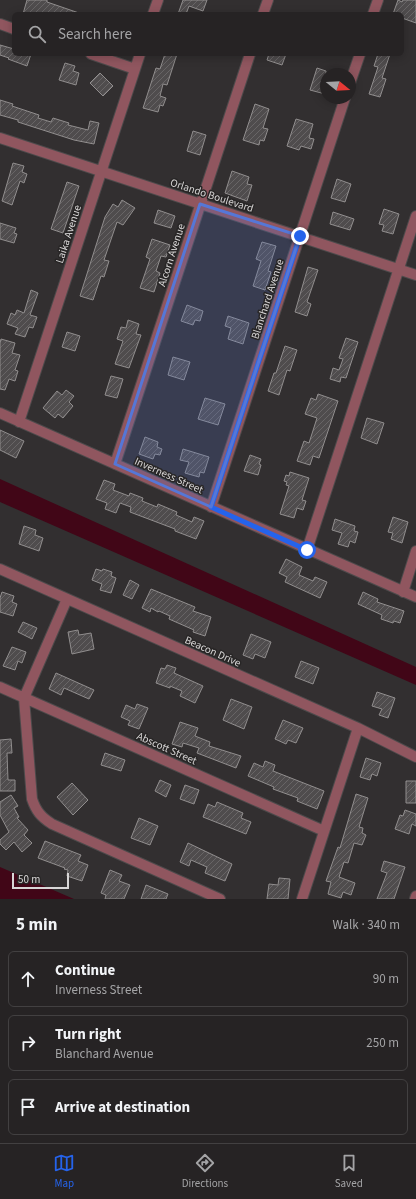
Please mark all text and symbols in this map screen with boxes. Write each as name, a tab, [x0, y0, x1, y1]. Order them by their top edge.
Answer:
search box	[12, 12, 404, 56]
icon: search	[26, 23, 48, 45]
text: Search here	[58, 24, 132, 45]
north arrow	[320, 68, 356, 104]
street label: Orlando Boulevard	[168, 175, 255, 216]
street label: Laika Avenue	[52, 203, 85, 265]
street label: Alcorn Avenue	[154, 221, 189, 289]
route end	[291, 227, 309, 245]
street label: Blanchard Avenue	[247, 257, 288, 341]
street label: Inverness Street	[132, 454, 206, 497]
route start	[298, 541, 316, 559]
street label: Beacon Drive	[182, 632, 244, 671]
street label: Abscott Street	[134, 729, 199, 768]
scale bar	[12, 871, 69, 890]
text: 50 m	[18, 872, 40, 887]
text: 5 min	[16, 913, 57, 937]
text: Walk · 340 m	[332, 916, 400, 934]
text: Continue	[55, 960, 115, 981]
icon: ahead	[17, 968, 39, 990]
text: 90 m	[373, 970, 399, 988]
text: Inverness Street	[55, 981, 142, 999]
text: Turn right	[55, 1024, 121, 1045]
icon: right	[17, 1032, 39, 1054]
text: 250 m	[366, 1034, 399, 1052]
text: Blanchard Avenue	[55, 1045, 153, 1063]
icon: arrive	[17, 1096, 39, 1118]
text: Arrive at destination	[55, 1097, 190, 1118]
tab: Map	[53, 1152, 75, 1191]
tab: Directions	[182, 1152, 228, 1191]
tab: Saved	[335, 1152, 363, 1191]

